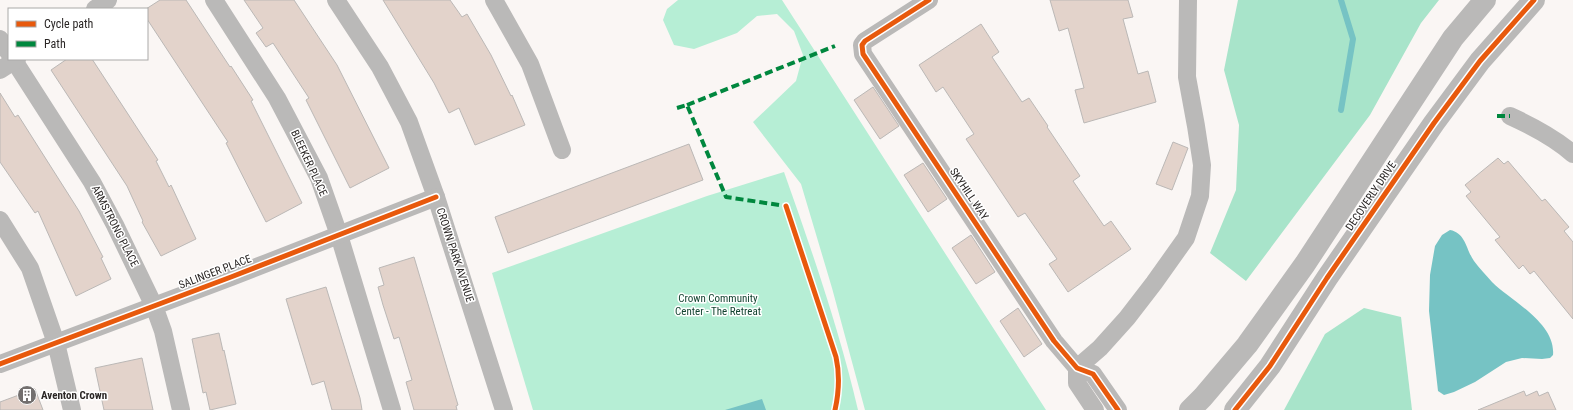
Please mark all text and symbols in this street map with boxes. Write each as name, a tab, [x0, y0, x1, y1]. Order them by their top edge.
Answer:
legend	[8, 8, 148, 60]
text: Cycle path	[44, 17, 94, 31]
text: Path	[44, 37, 66, 51]
street label: BLEEKER PLACE	[288, 128, 330, 199]
street label: DECOVERLY DRIVE	[1343, 158, 1399, 233]
street label: SKYHILL WAY	[947, 166, 991, 223]
street label: ARMSTRONG PLACE	[89, 183, 141, 269]
street label: CROWN PARK AVENUE	[434, 206, 477, 304]
street label: SALINGER PLACE	[177, 252, 254, 292]
park label: Crown Community Center - The Retreat	[675, 292, 761, 318]
building icon: Aventon Crown	[16, 384, 38, 406]
place label: Aventon Crown	[41, 389, 107, 402]

